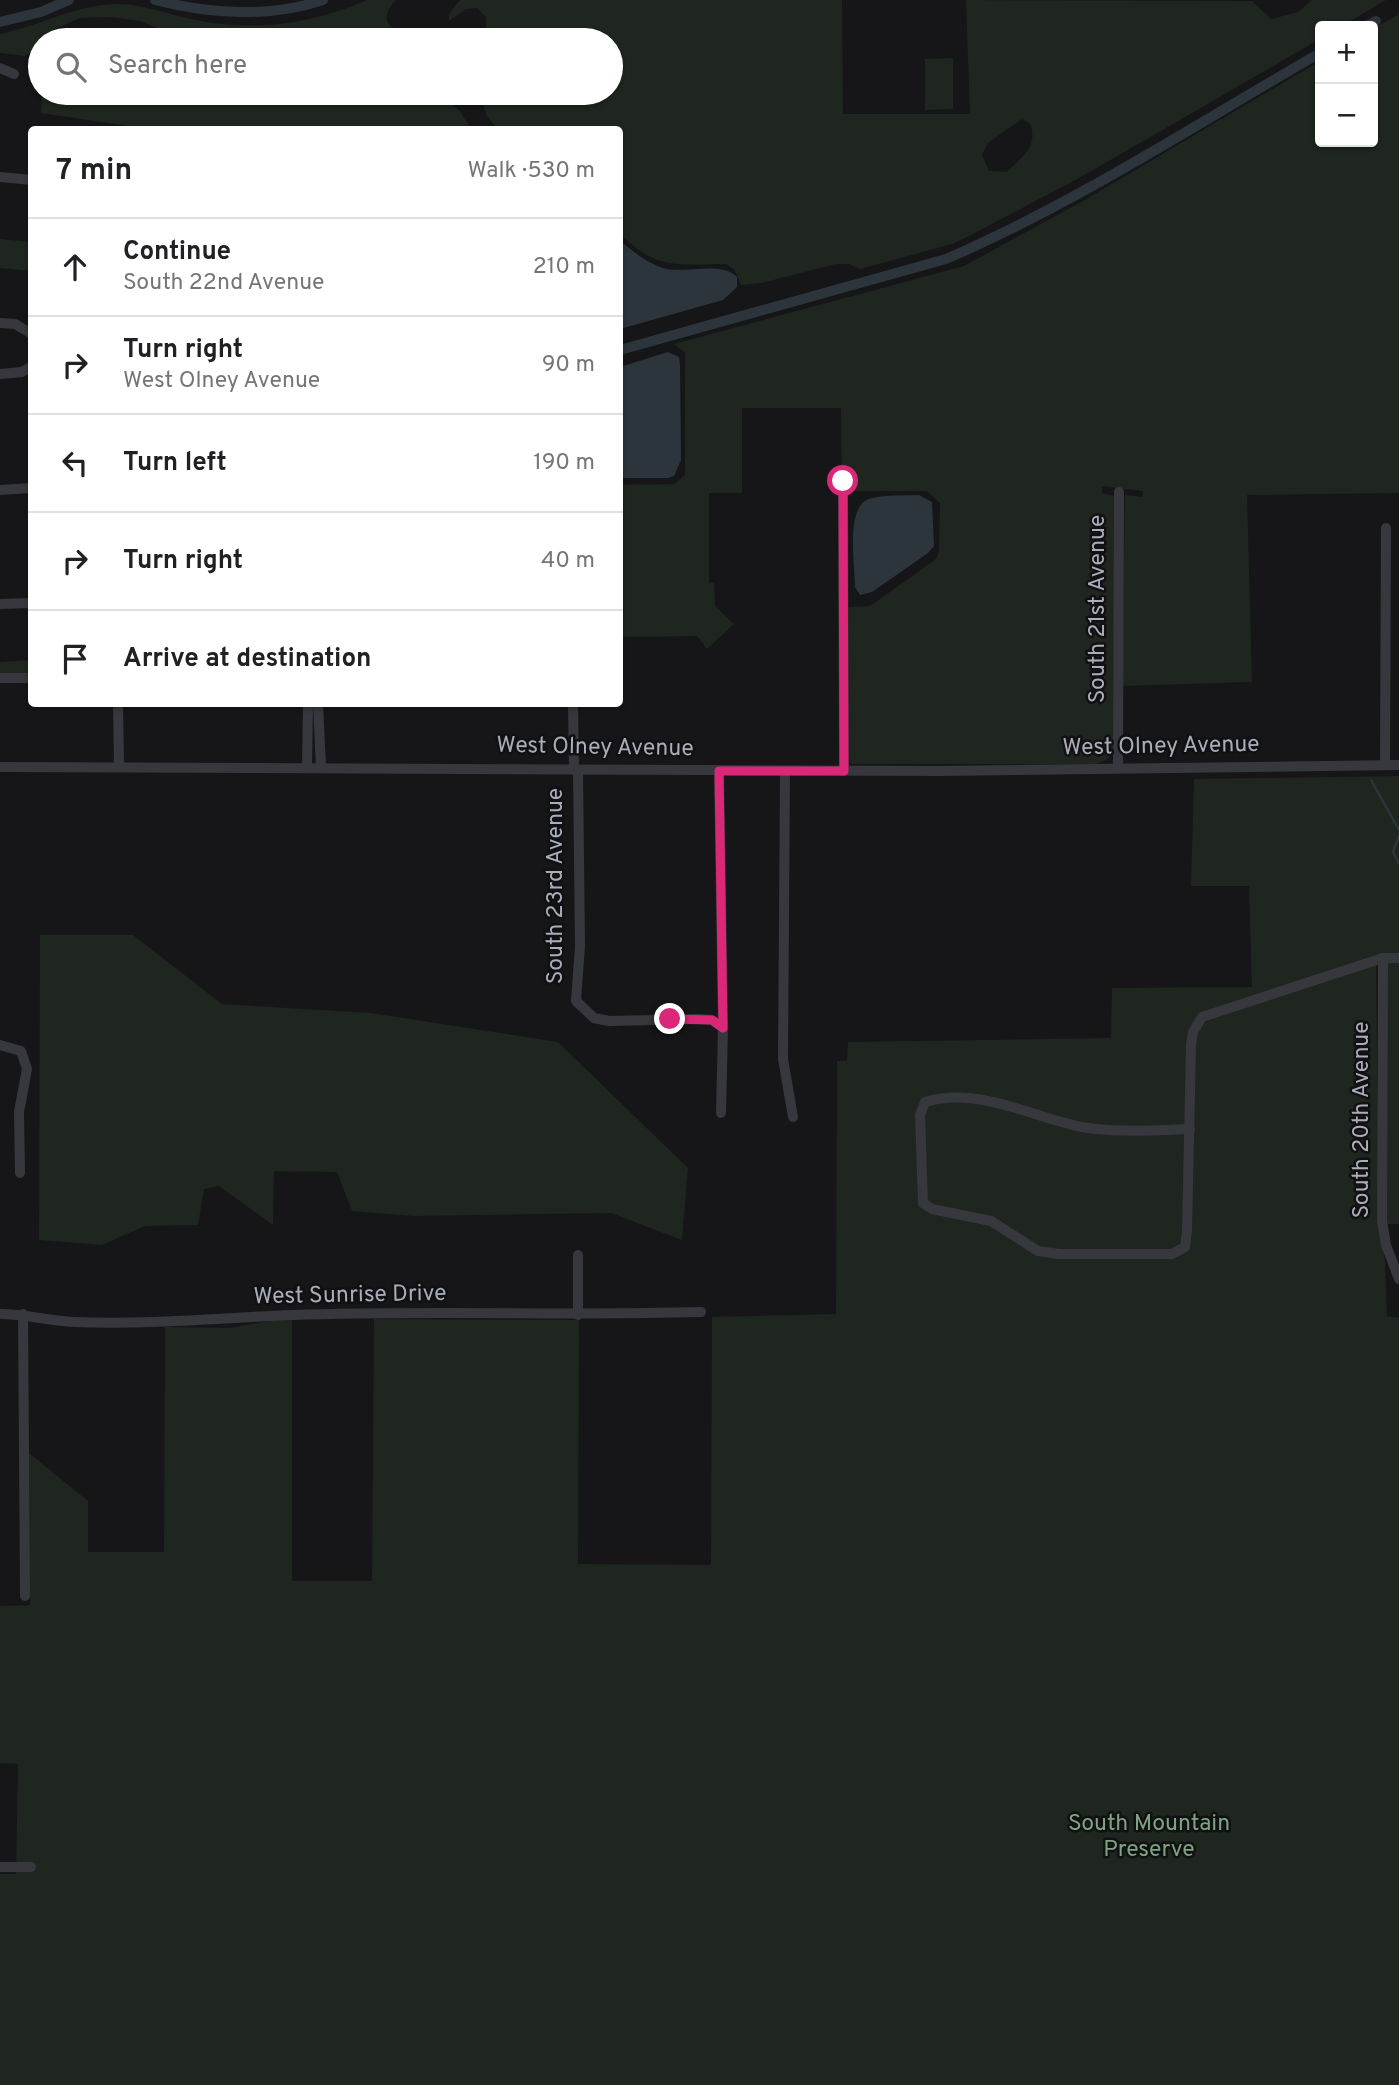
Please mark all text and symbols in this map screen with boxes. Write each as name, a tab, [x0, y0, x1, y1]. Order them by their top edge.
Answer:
map controls	[1315, 21, 1378, 147]
button: +	[1315, 21, 1378, 84]
search box	[28, 28, 623, 105]
icon: search	[52, 48, 90, 86]
text: Search here	[108, 50, 247, 83]
button: −	[1315, 84, 1378, 147]
text: 7 min	[56, 153, 132, 190]
text: Walk · 530 m	[468, 157, 595, 186]
text: Continue	[123, 236, 231, 269]
icon: ahead	[56, 248, 94, 286]
text: 210 m	[533, 253, 595, 282]
text: South 22nd Avenue	[123, 269, 324, 298]
text: Turn right	[123, 334, 243, 367]
icon: right	[56, 346, 94, 384]
text: 90 m	[542, 351, 595, 380]
text: West Olney Avenue	[123, 367, 320, 396]
icon: left	[56, 444, 94, 482]
text: Turn left	[123, 447, 227, 480]
text: 190 m	[533, 449, 595, 478]
route start	[827, 465, 858, 496]
street label: South 21st Avenue	[1084, 515, 1113, 703]
icon: right	[56, 542, 94, 580]
text: Turn right	[123, 545, 243, 578]
text: 40 m	[541, 547, 595, 576]
icon: arrive	[56, 640, 94, 678]
text: Arrive at destination	[123, 643, 371, 676]
street label: West Olney Avenue	[1062, 731, 1260, 763]
street label: West Olney Avenue	[496, 732, 694, 764]
street label: South 23rd Avenue	[542, 788, 571, 984]
route end	[654, 1003, 685, 1034]
street label: South 20th Avenue	[1348, 1021, 1377, 1219]
street label: West Sunrise Drive	[253, 1280, 447, 1312]
park label: South Mountain Preserve	[1068, 1810, 1230, 1865]

